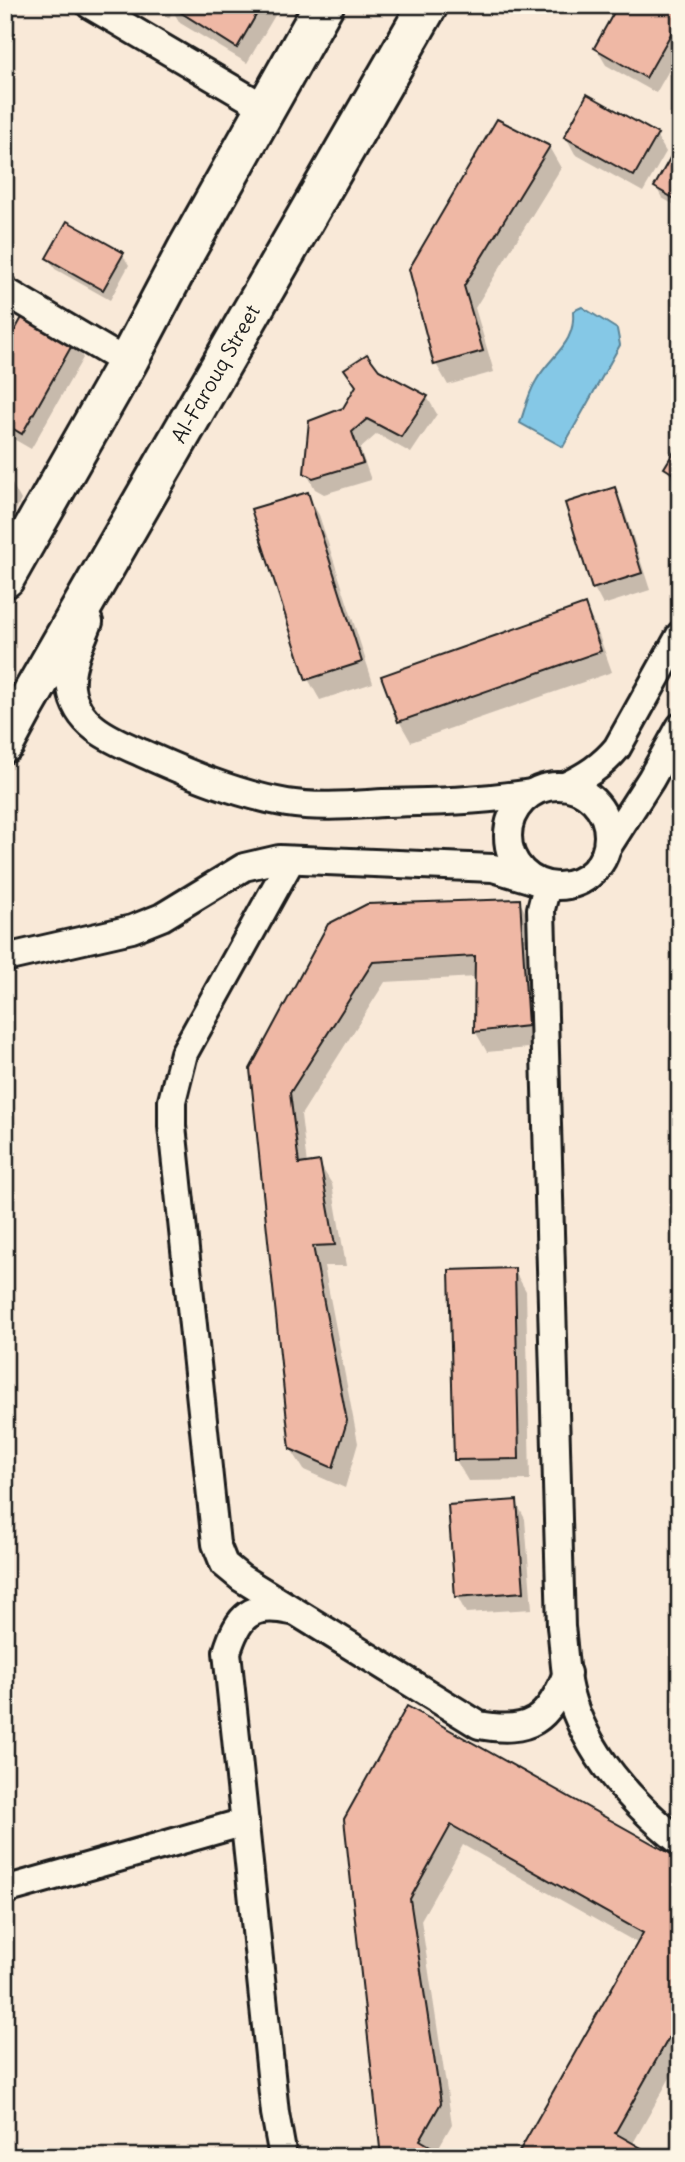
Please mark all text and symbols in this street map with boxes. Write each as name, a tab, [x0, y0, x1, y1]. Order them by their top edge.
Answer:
street label: Al-Farouq Street	[165, 300, 266, 448]

